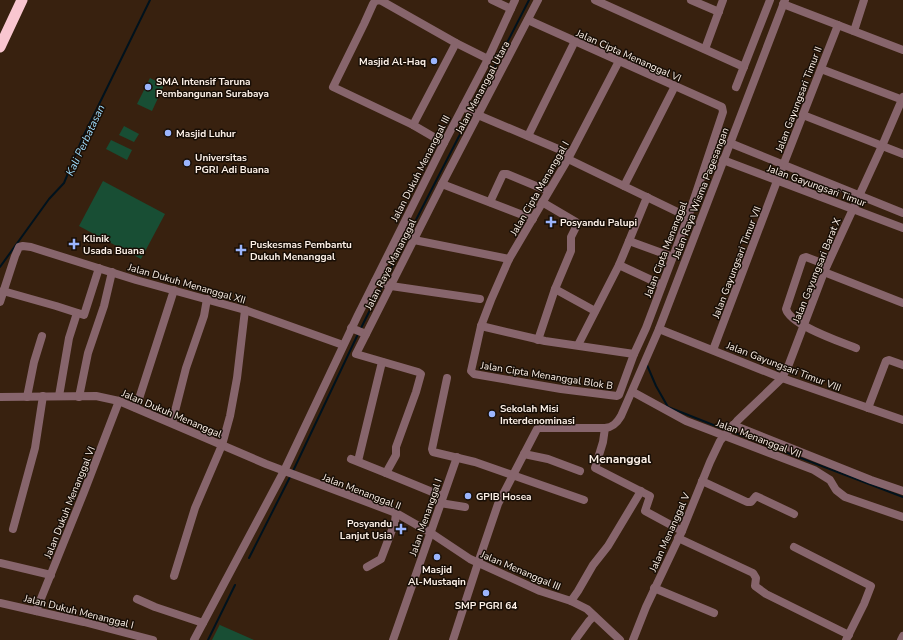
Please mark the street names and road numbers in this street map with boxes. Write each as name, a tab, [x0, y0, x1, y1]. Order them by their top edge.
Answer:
street label: Jalan Cipta Menanggal VI	[573, 26, 683, 85]
street label: Jalan Menanggal Utara	[452, 39, 513, 137]
street label: Jalan Gayungsari Timur II	[772, 44, 826, 155]
street label: Jalan Dukuh Menanggal III	[387, 113, 454, 225]
street label: Jalan Raya Wisma Pagesangan	[669, 126, 732, 262]
street label: Jalan Cipta Menanggal I	[507, 139, 573, 239]
street label: Jalan Gayungsari Timur	[764, 161, 869, 211]
street label: Jalan Cipta Menanggal	[641, 199, 691, 300]
street label: Jalan Gayungsari Timur VII	[709, 204, 765, 321]
street label: Jalan Gayungsari Barat X	[789, 215, 845, 326]
street label: Jalan Raya Mananggal	[361, 217, 420, 313]
street label: Jalan Dukuh Menanggal XII	[125, 260, 247, 307]
street label: Jalan Gayungsari Timur VIII	[723, 338, 843, 395]
street label: Jalan Cipta Menanggal Blok B	[479, 358, 614, 393]
street label: Jalan Dukuh Menanggal	[118, 386, 224, 441]
street label: Jalan Menanggal VII	[713, 416, 803, 462]
street label: Jalan Dukuh Menanggal VI	[41, 444, 99, 561]
street label: Jalan Menanggal II	[319, 470, 403, 513]
street label: Jalan Menanggal I	[406, 477, 446, 559]
street label: Jalan Menanggal V	[646, 491, 694, 575]
street label: Jalan Menanggal III	[477, 547, 563, 594]
street label: Jalan Dukuh Menanggal I	[21, 591, 135, 632]

